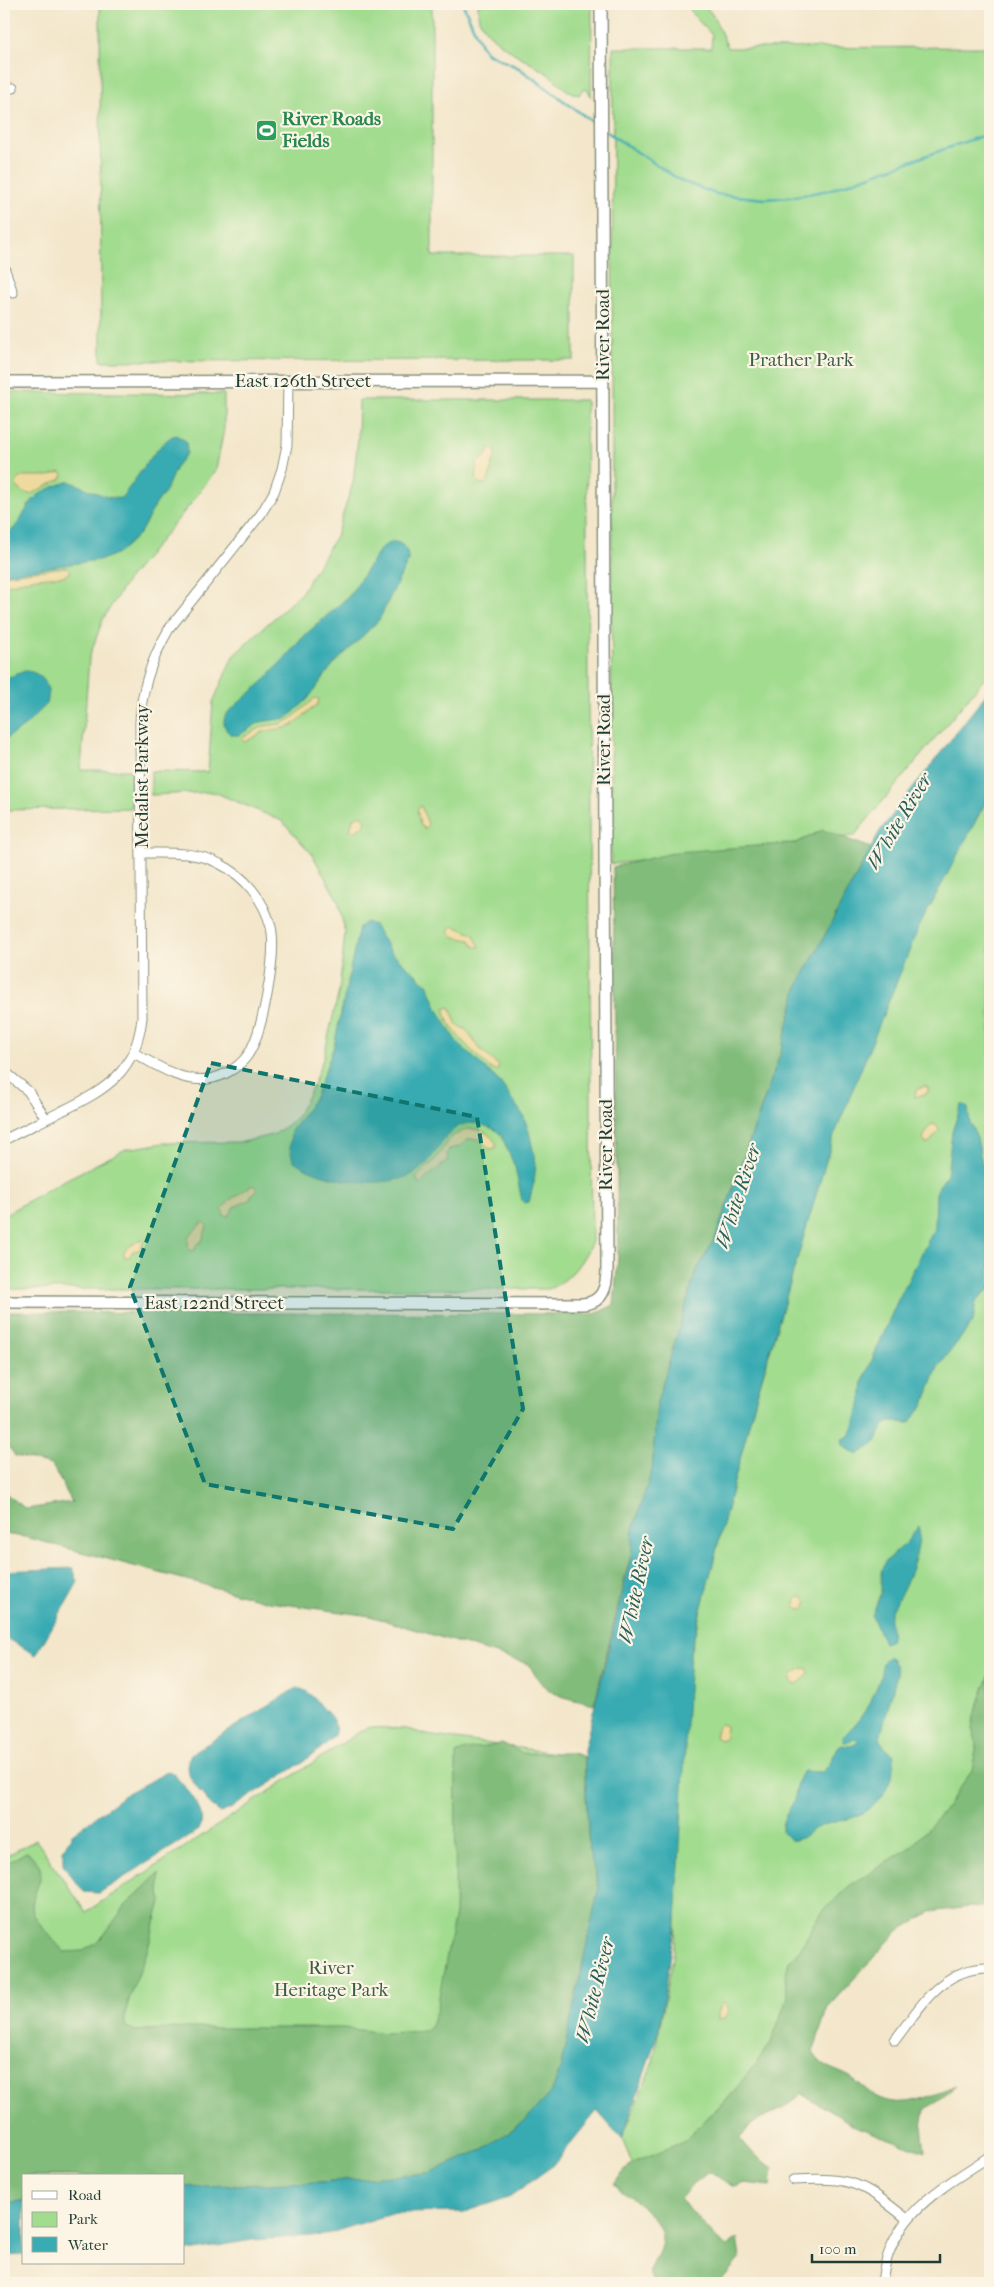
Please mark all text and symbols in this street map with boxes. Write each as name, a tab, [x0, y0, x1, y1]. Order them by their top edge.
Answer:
place label: River Roads Fields	[281, 108, 381, 152]
sports icon: River Roads Fields	[254, 118, 278, 142]
street label: River Road	[592, 288, 614, 381]
park label: Prather Park	[748, 349, 854, 371]
street label: East 126th Street	[235, 370, 372, 392]
street label: River Road	[593, 693, 615, 786]
street label: Medalist Parkway	[131, 703, 153, 848]
water label: White River	[861, 767, 938, 873]
street label: River Road	[595, 1098, 617, 1191]
water label: White River	[710, 1139, 766, 1251]
street label: East 122nd Street	[144, 1292, 284, 1314]
water label: White River	[614, 1533, 659, 1645]
water label: White River	[571, 1933, 620, 2045]
park label: River Heritage Park	[274, 1957, 389, 2001]
legend	[22, 2174, 185, 2264]
text: Road	[68, 2186, 102, 2204]
text: Park	[68, 2210, 98, 2228]
scale bar	[812, 2232, 939, 2264]
text: Water	[67, 2236, 108, 2254]
text: 100 m	[819, 2240, 857, 2258]

